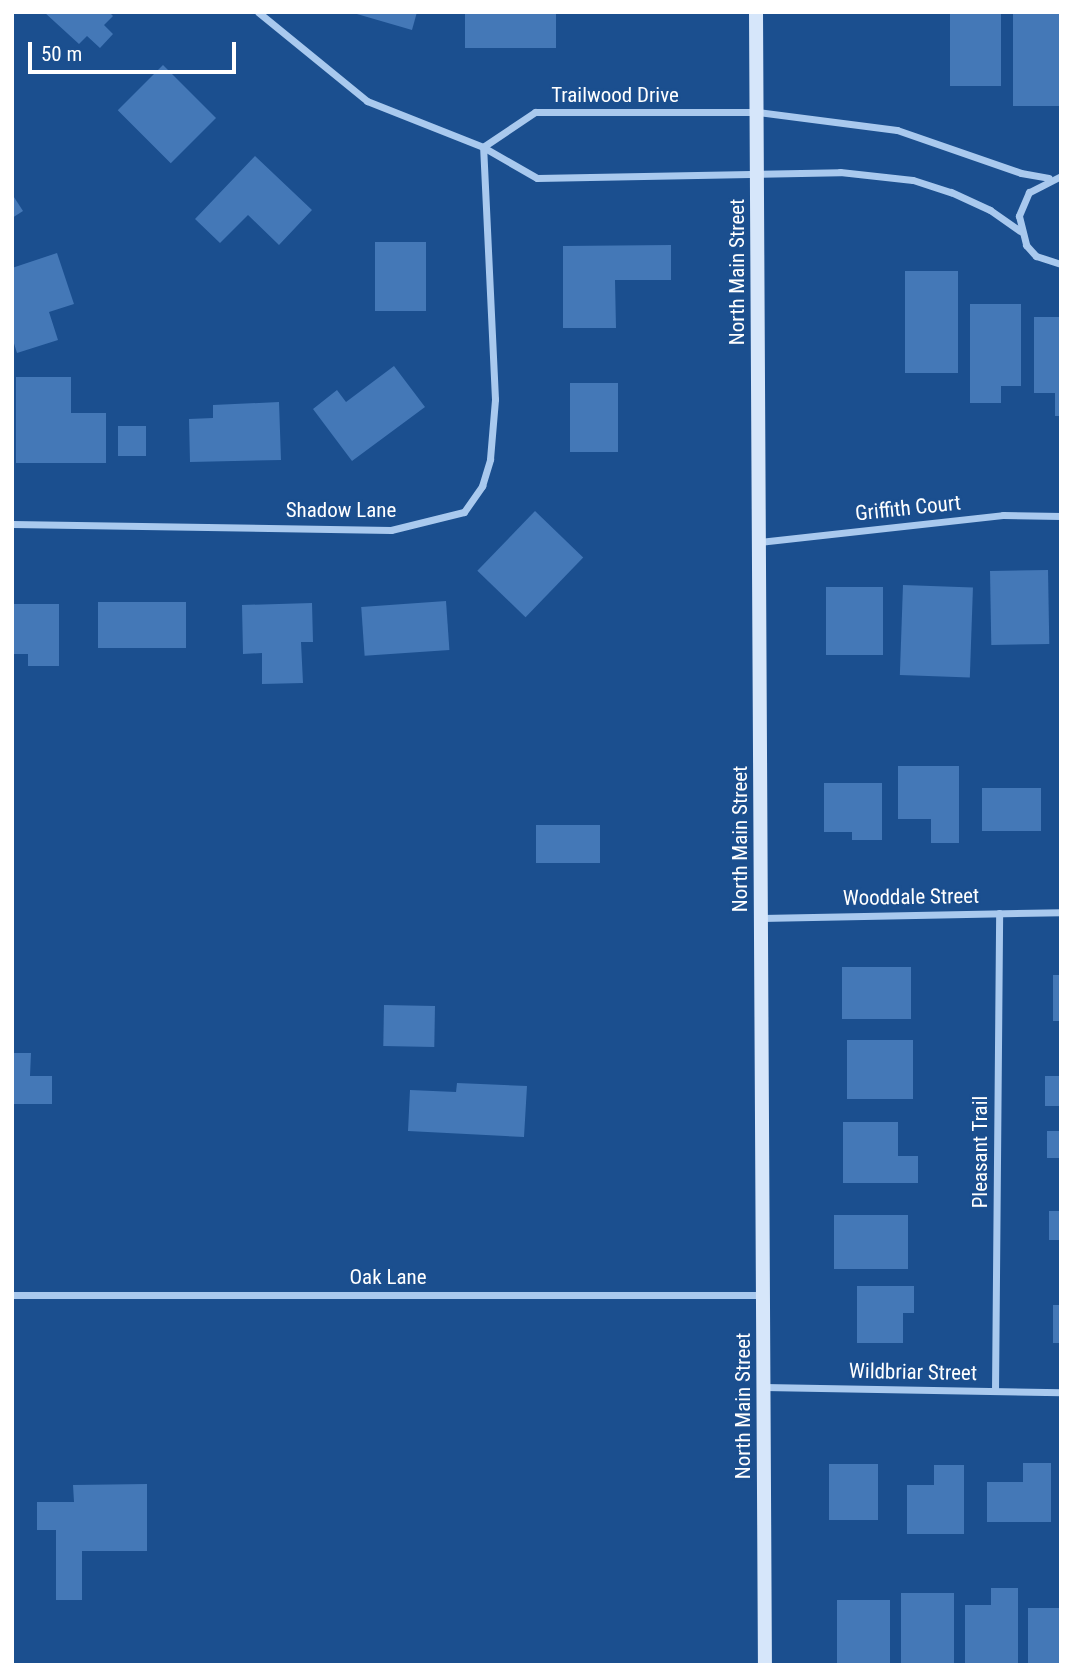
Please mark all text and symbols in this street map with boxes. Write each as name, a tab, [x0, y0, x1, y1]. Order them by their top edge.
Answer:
scale bar	[32, 28, 240, 72]
text: 50 m	[41, 42, 82, 66]
street label: Trailwood Drive	[551, 82, 679, 108]
street label: North Main Street	[724, 199, 750, 345]
street label: Griffith Court	[854, 490, 962, 526]
street label: Shadow Lane	[286, 497, 396, 523]
street label: North Main Street	[727, 766, 753, 912]
street label: Wooddale Street	[843, 883, 979, 911]
street label: Pleasant Trail	[967, 1095, 993, 1209]
street label: Oak Lane	[349, 1264, 427, 1290]
street label: North Main Street	[730, 1333, 756, 1479]
street label: Wildbriar Street	[849, 1358, 977, 1386]

